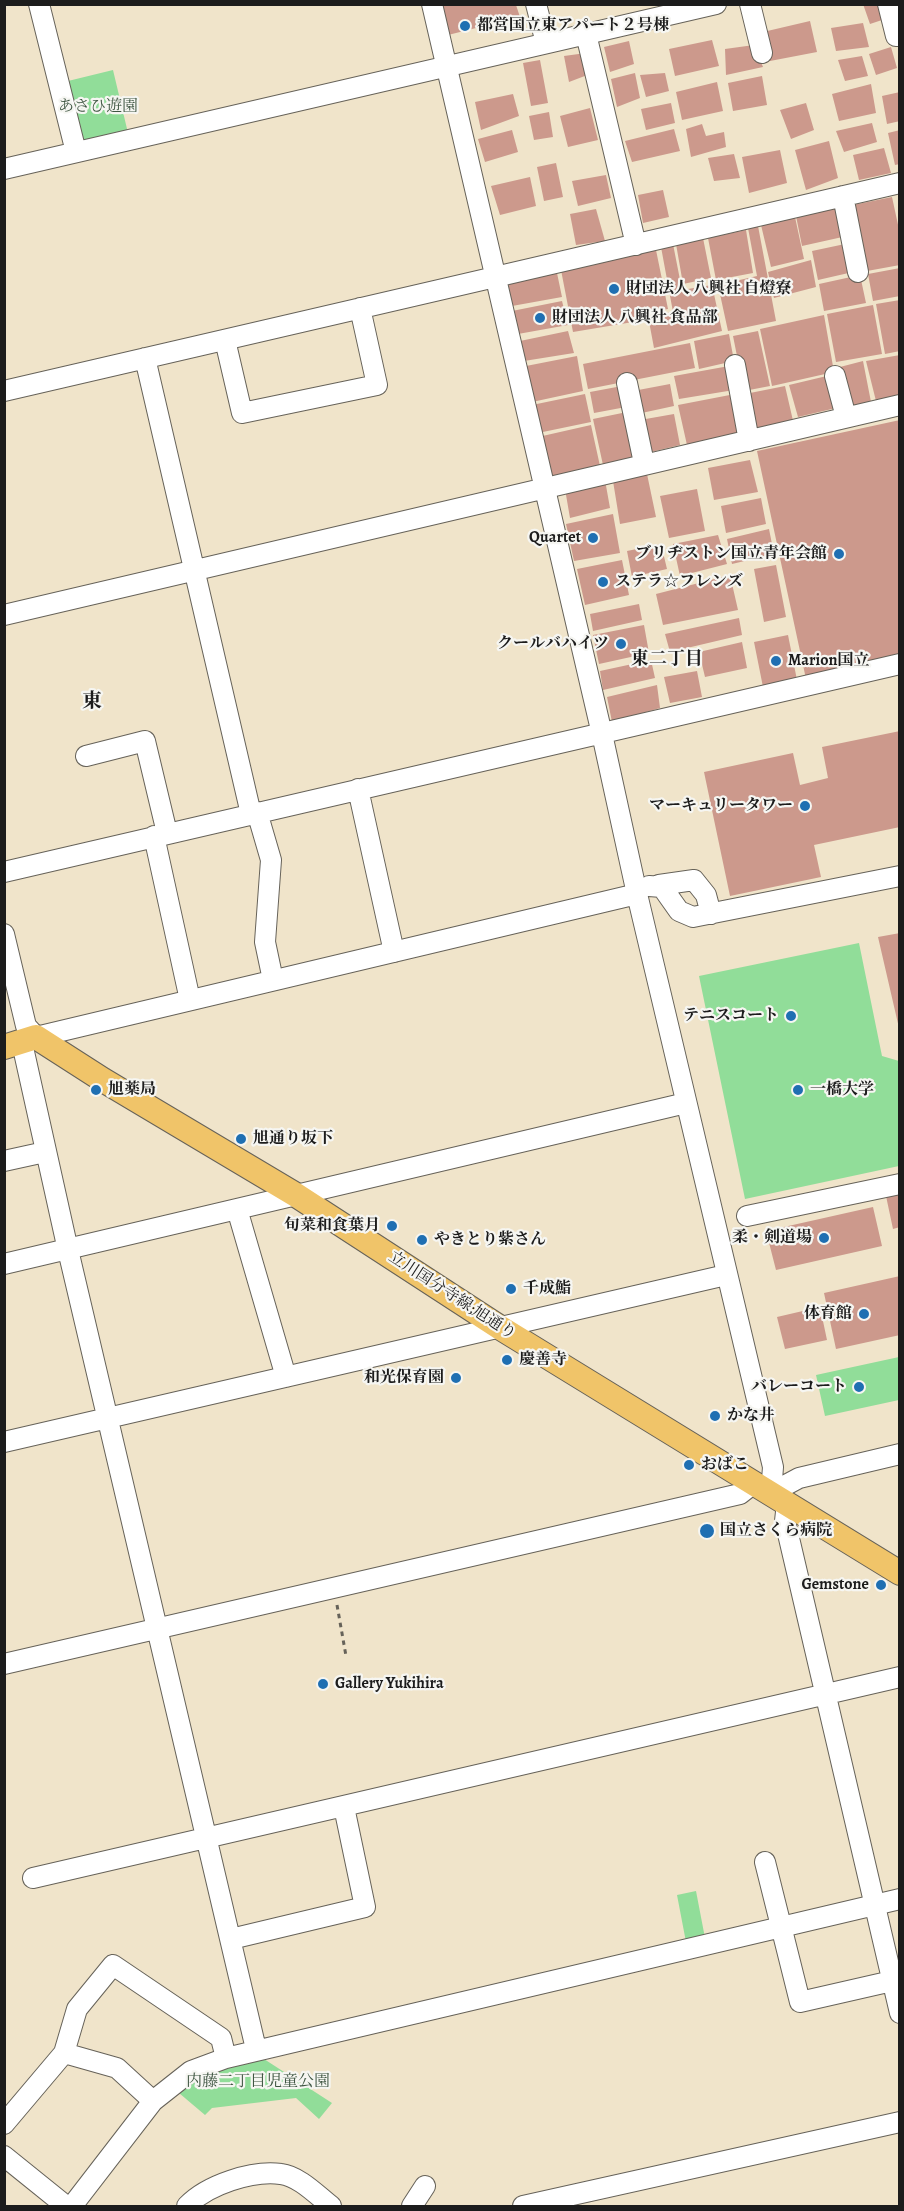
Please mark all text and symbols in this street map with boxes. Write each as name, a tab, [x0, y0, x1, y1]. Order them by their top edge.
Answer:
place label: 都営国立東アパート２号棟	[477, 16, 669, 36]
marker: 都営国立東アパート２号棟	[458, 19, 472, 33]
park label: あさひ遊園	[58, 97, 138, 117]
place label: 財団法人 八興社 自燈寮	[626, 279, 792, 299]
marker: 財団法人 八興社 自燈寮	[607, 282, 621, 296]
place label: 財団法人 八興社 食品部	[552, 308, 718, 328]
marker: 財団法人 八興社 食品部	[533, 311, 547, 325]
place label: Quartet	[529, 528, 581, 548]
marker: Quartet	[586, 531, 600, 545]
place label: ブリヂストン国立青年会館	[635, 544, 827, 564]
marker: ブリヂストン国立青年会館	[832, 547, 846, 561]
place label: ステラ☆フレンズ	[615, 572, 743, 592]
marker: ステラ☆フレンズ	[596, 575, 610, 589]
place label: クールバハイツ	[497, 634, 609, 654]
marker: クールバハイツ	[614, 637, 628, 651]
district label: 東二丁目	[631, 649, 703, 671]
place label: Marion国立	[788, 651, 870, 671]
marker: Marion国立	[769, 654, 783, 668]
district label: 東	[82, 690, 102, 714]
place label: マーキュリータワー	[649, 796, 793, 816]
marker: マーキュリータワー	[798, 799, 812, 813]
place label: テニスコート	[683, 1006, 779, 1026]
marker: テニスコート	[784, 1009, 798, 1023]
place label: 旭薬局	[108, 1080, 156, 1100]
place label: 一橋大学	[810, 1080, 874, 1100]
marker: 旭薬局	[89, 1083, 103, 1097]
marker: 一橋大学	[791, 1083, 805, 1097]
place label: 旭通り坂下	[253, 1129, 333, 1149]
marker: 旭通り坂下	[234, 1132, 248, 1146]
place label: 旬菜和食葉月	[284, 1216, 380, 1236]
marker: 旬菜和食葉月	[385, 1219, 399, 1233]
place label: 柔・剣道場	[732, 1228, 812, 1248]
place label: やきとり紫さん	[434, 1230, 546, 1250]
marker: 柔・剣道場	[817, 1231, 831, 1245]
marker: やきとり紫さん	[415, 1233, 429, 1247]
street label: 立川国分寺線;旭通り	[385, 1248, 519, 1344]
place label: 千成鮨	[523, 1279, 571, 1299]
marker: 千成鮨	[504, 1282, 518, 1296]
place label: 体育館	[804, 1304, 852, 1324]
marker: 体育館	[857, 1307, 871, 1321]
place label: 慶善寺	[519, 1350, 567, 1370]
marker: 慶善寺	[500, 1353, 514, 1367]
place label: 和光保育園	[364, 1368, 444, 1388]
marker: 和光保育園	[449, 1371, 463, 1385]
place label: バレーコート	[751, 1377, 847, 1397]
marker: バレーコート	[852, 1380, 866, 1394]
place label: かな井	[727, 1406, 775, 1426]
marker: かな井	[708, 1409, 722, 1423]
place label: おばこ	[701, 1455, 749, 1475]
marker: おばこ	[682, 1458, 696, 1472]
place label: 国立さくら病院	[720, 1521, 832, 1541]
marker: 国立さくら病院	[698, 1522, 716, 1540]
place label: Gemstone	[802, 1575, 869, 1595]
marker: Gemstone	[874, 1578, 888, 1592]
place label: Gallery Yukihira	[335, 1674, 444, 1694]
marker: Gallery Yukihira	[316, 1677, 330, 1691]
park label: 内藤二丁目児童公園	[186, 2072, 330, 2092]

